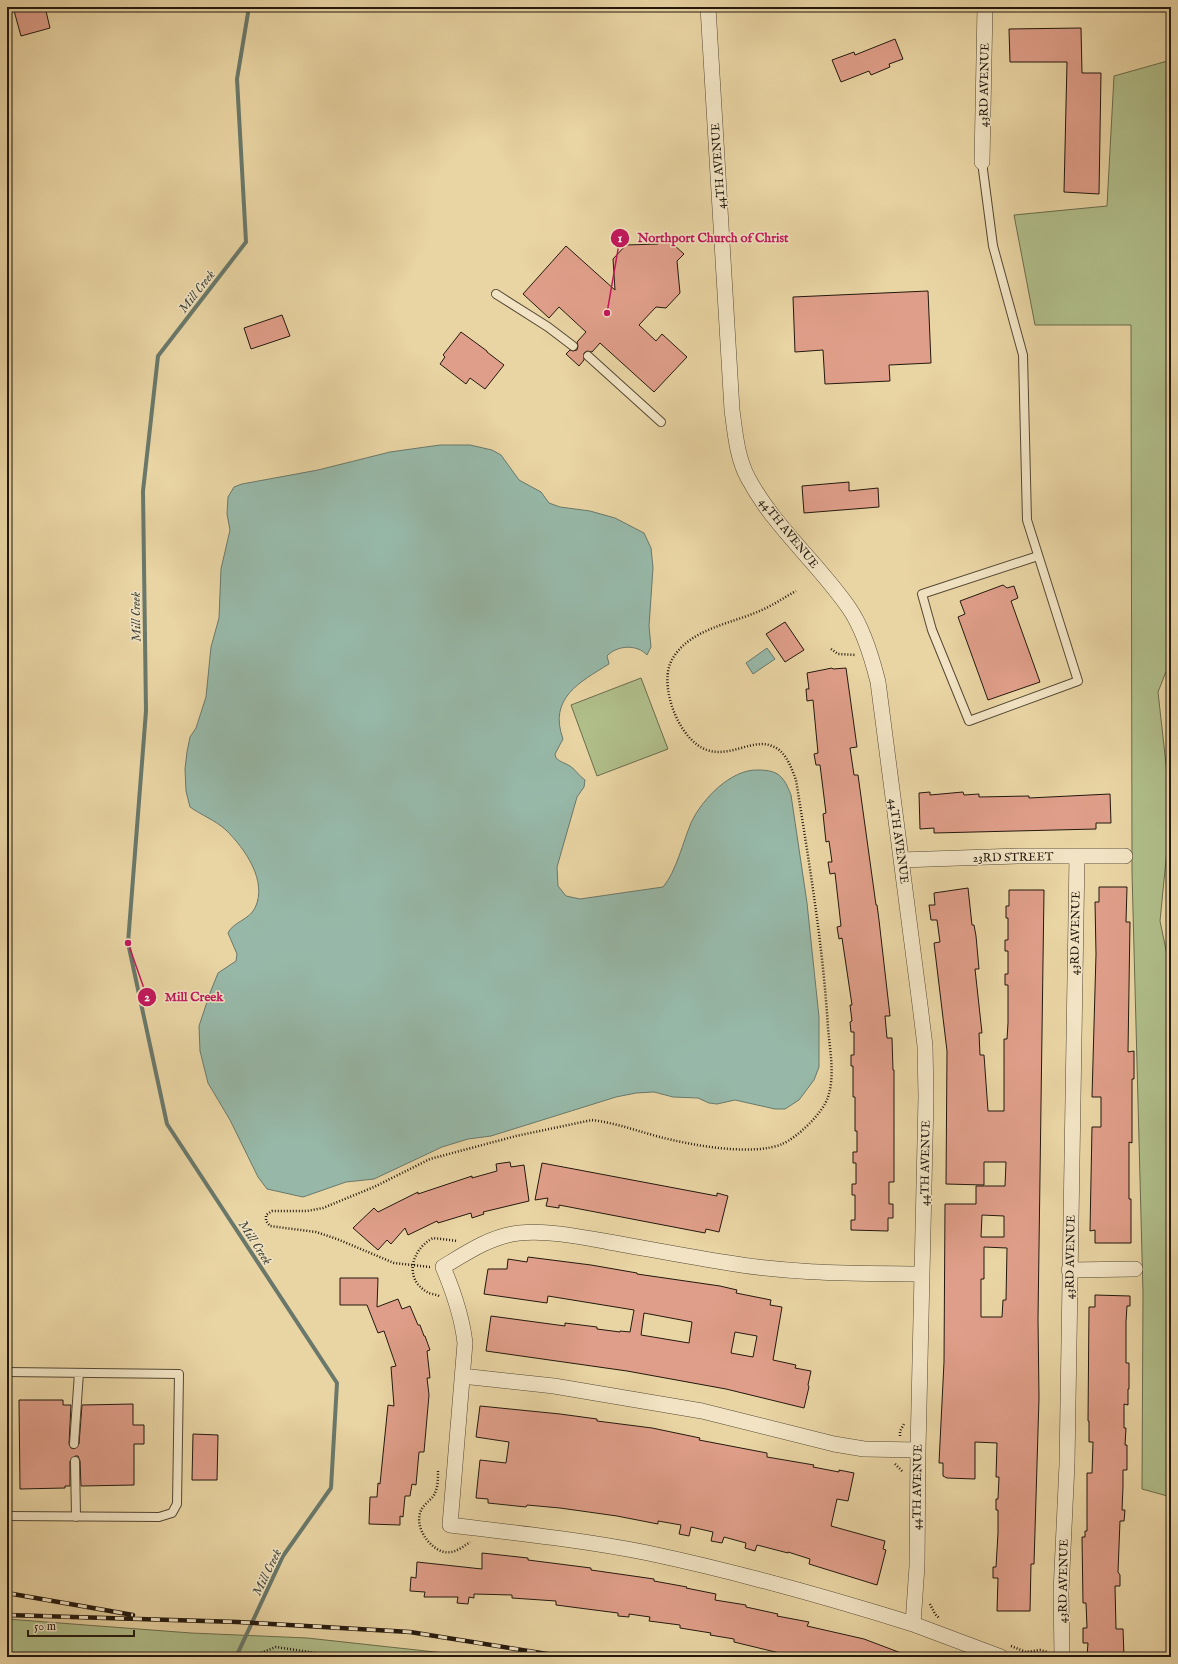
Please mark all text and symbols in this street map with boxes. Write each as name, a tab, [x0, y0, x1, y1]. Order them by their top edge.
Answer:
street label: 43RD AVENUE	[976, 43, 993, 127]
street label: 44TH AVENUE	[708, 123, 729, 209]
callout: Northport Church of Christ	[610, 225, 797, 250]
text: Northport Church of Christ	[636, 230, 789, 247]
text: 1	[618, 231, 623, 246]
water label: Mill Creek	[175, 266, 220, 317]
street label: 44TH AVENUE	[756, 495, 822, 571]
water label: Mill Creek	[128, 591, 145, 642]
street label: 44TH AVENUE	[885, 797, 912, 885]
street label: 23RD STREET	[973, 849, 1054, 866]
street label: 43RD AVENUE	[1067, 891, 1084, 975]
callout: Mill Creek	[137, 984, 232, 1009]
text: Mill Creek	[165, 989, 224, 1006]
text: 2	[144, 990, 150, 1005]
street label: 44TH AVENUE	[917, 1120, 934, 1206]
street label: 43RD AVENUE	[1062, 1215, 1079, 1299]
water label: Mill Creek	[234, 1217, 276, 1269]
street label: 44TH AVENUE	[909, 1444, 926, 1530]
street label: 43RD AVENUE	[1055, 1539, 1072, 1623]
water label: Mill Creek	[249, 1546, 286, 1599]
scale bar	[28, 1612, 134, 1638]
text: 50 m	[34, 1619, 56, 1634]

